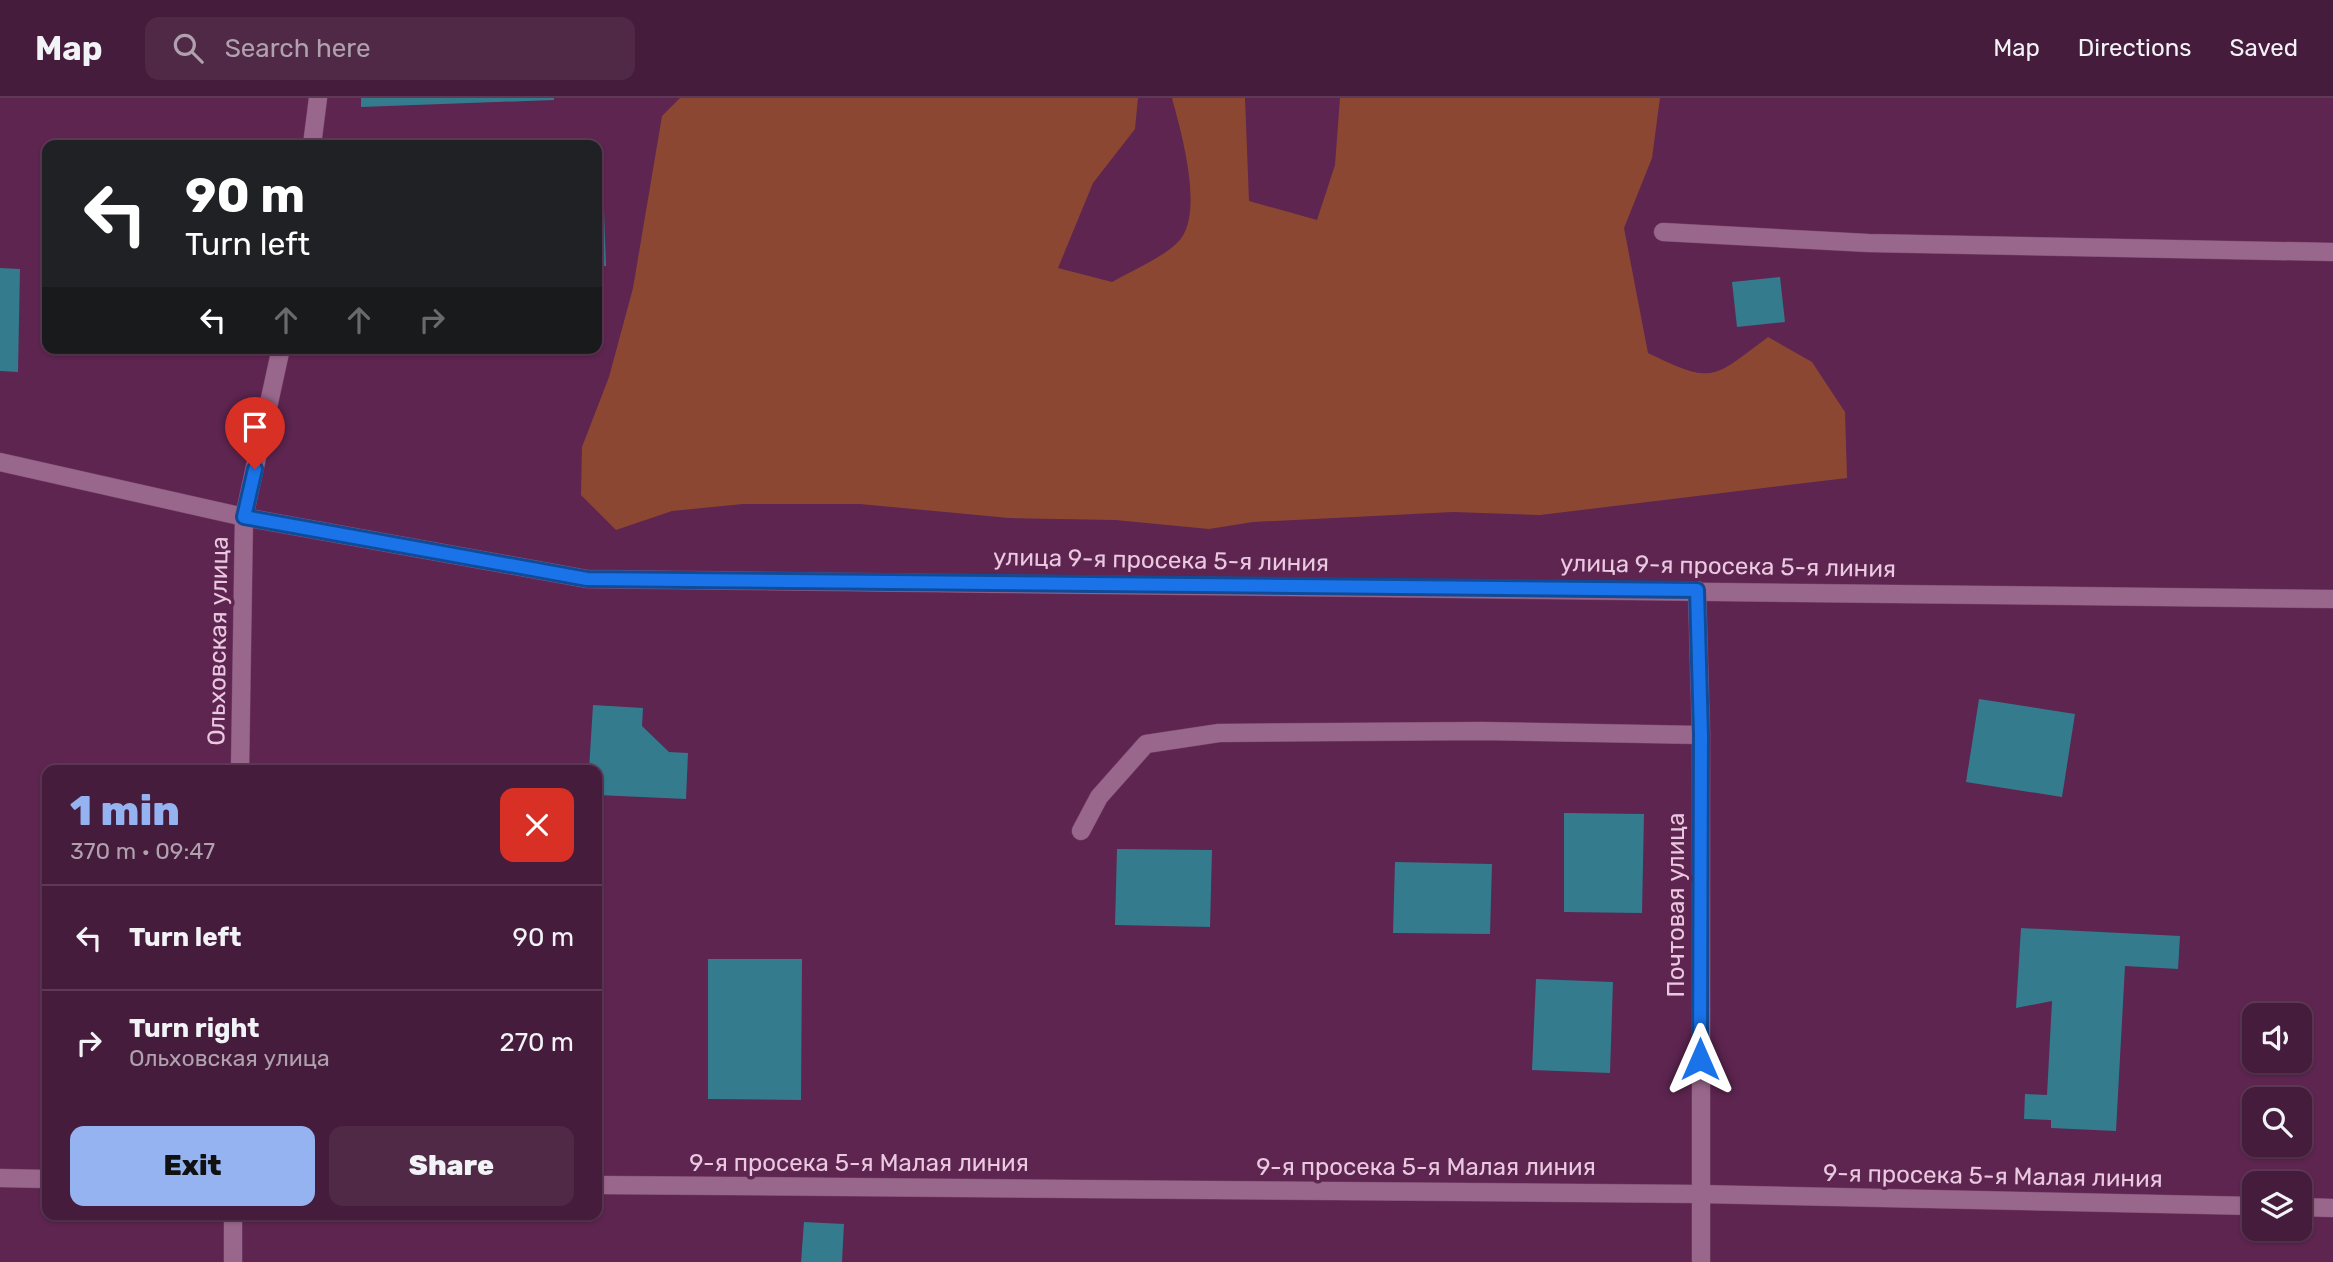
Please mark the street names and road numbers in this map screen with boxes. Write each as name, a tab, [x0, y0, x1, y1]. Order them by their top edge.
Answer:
street label: Ольховская улица	[202, 536, 234, 746]
street label: улица 9-я просека 5-я линия	[993, 543, 1329, 577]
street label: улица 9-я просека 5-я линия	[1560, 549, 1896, 583]
street label: Почтовая улица	[1662, 813, 1690, 997]
street label: 9-я просека 5-я Малая линия	[689, 1149, 1029, 1177]
street label: 9-я просека 5-я Малая линия	[1256, 1153, 1596, 1181]
street label: 9-я просека 5-я Малая линия	[1823, 1159, 2163, 1193]

